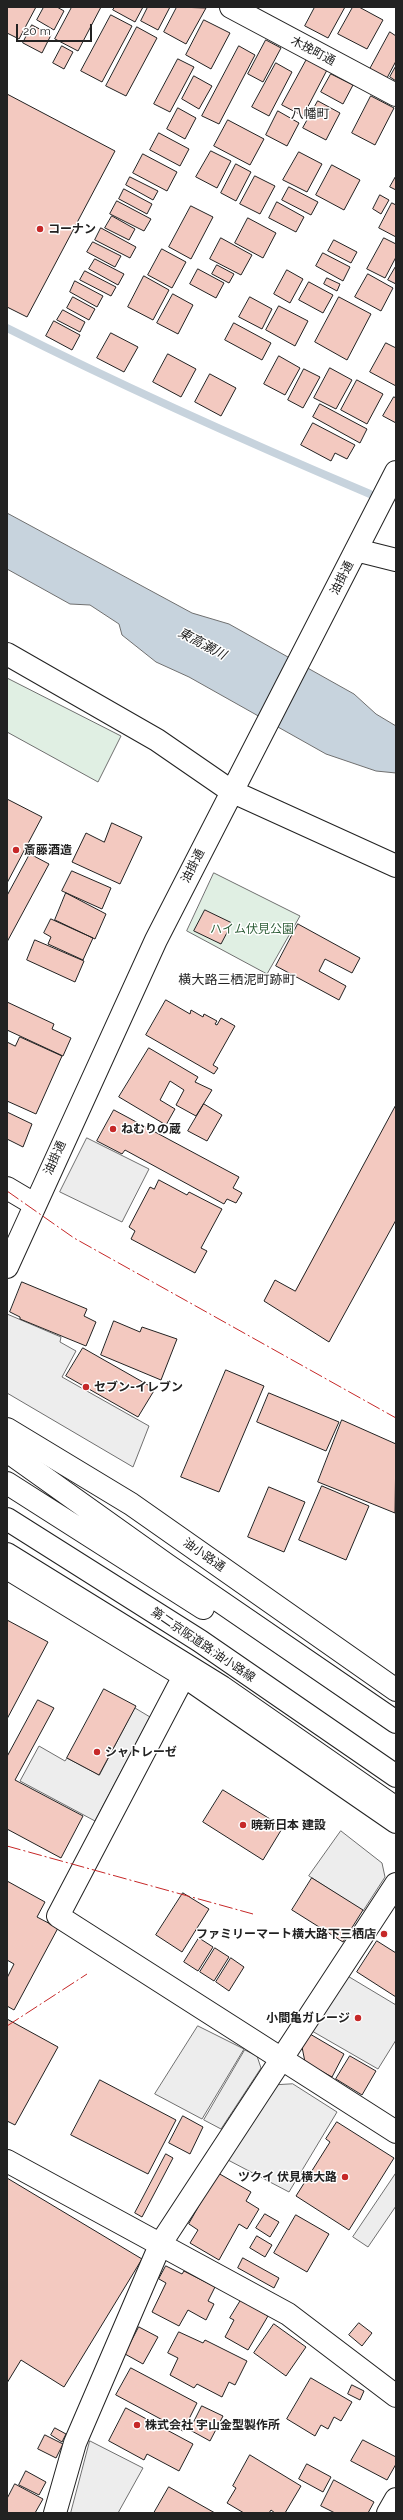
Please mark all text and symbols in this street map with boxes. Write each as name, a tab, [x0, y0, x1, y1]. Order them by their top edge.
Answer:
scale bar	[18, 16, 94, 42]
text: 20 m	[23, 24, 51, 38]
street label: 木挽町通	[288, 33, 338, 69]
district label: 八幡町	[291, 106, 329, 122]
place label: コーナン	[48, 222, 96, 236]
marker: コーナン	[35, 224, 45, 234]
street label: 油掛通	[327, 559, 357, 597]
water label: 東高瀬川	[175, 625, 229, 663]
place label: 斎藤酒造	[24, 843, 72, 857]
marker: 斎藤酒造	[11, 845, 21, 855]
street label: 油掛通	[178, 847, 208, 885]
park label: ハイム伏見公園	[210, 922, 294, 936]
district label: 横大路三栖泥町跡町	[179, 972, 295, 988]
place label: ねむりの蔵	[121, 1122, 181, 1136]
marker: ねむりの蔵	[108, 1124, 118, 1134]
street label: 油掛通	[41, 1139, 69, 1177]
place label: セブン-イレブン	[94, 1380, 183, 1394]
marker: セブン-イレブン	[81, 1382, 91, 1392]
street label: 油小路通	[180, 1535, 228, 1575]
street label: 第二京阪道路;油小路線	[148, 1605, 258, 1685]
place label: シャトレーゼ	[105, 1745, 177, 1759]
marker: シャトレーゼ	[92, 1747, 102, 1757]
place label: 暁新日本 建設	[251, 1818, 326, 1832]
marker: 暁新日本 建設	[238, 1820, 248, 1830]
place label: ファミリーマート横大路下三栖店	[196, 1927, 376, 1941]
marker: ファミリーマート横大路下三栖店	[379, 1929, 389, 1939]
place label: 小間亀ガレージ	[266, 2011, 350, 2025]
marker: 小間亀ガレージ	[353, 2013, 363, 2023]
place label: ツクイ 伏見横大路	[238, 2170, 337, 2184]
marker: ツクイ 伏見横大路	[340, 2172, 350, 2182]
place label: 株式会社 宇山金型製作所	[145, 2418, 280, 2432]
marker: 株式会社 宇山金型製作所	[132, 2420, 142, 2430]

